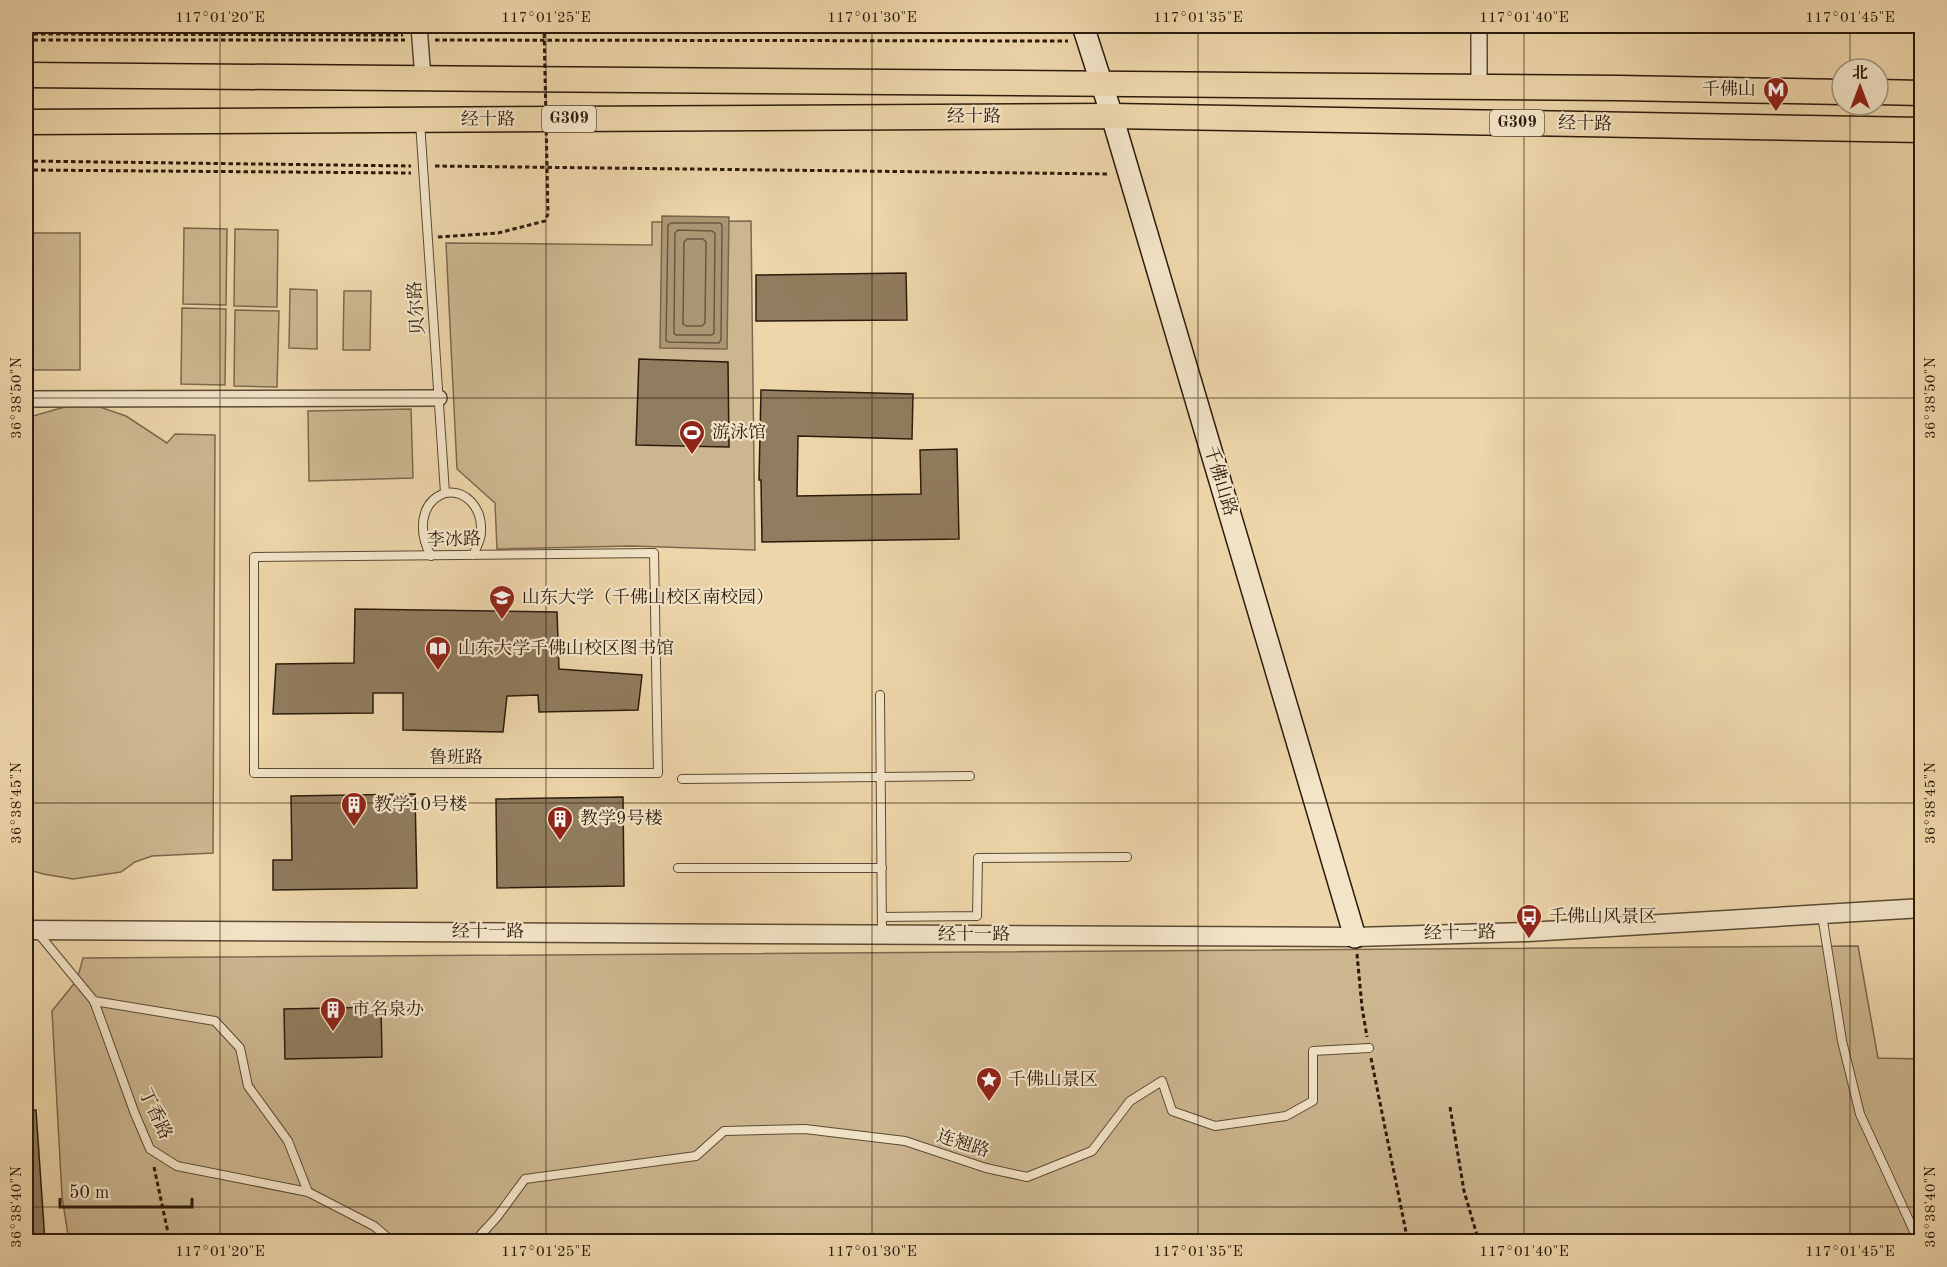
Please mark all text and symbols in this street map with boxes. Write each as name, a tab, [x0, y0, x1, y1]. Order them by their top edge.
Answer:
text: 117°01'20"E	[175, 11, 265, 26]
text: 117°01'25"E	[501, 11, 591, 26]
text: 117°01'30"E	[827, 11, 917, 26]
text: 117°01'35"E	[1153, 11, 1243, 26]
text: 117°01'40"E	[1479, 11, 1569, 26]
text: 117°01'45"E	[1805, 11, 1895, 26]
north arrow	[1830, 57, 1890, 117]
text: 北	[1852, 64, 1868, 82]
metro station icon: 千佛山	[1761, 75, 1791, 113]
place label: 千佛山	[1702, 79, 1756, 99]
road number: G309	[542, 106, 596, 132]
street label: 经十路	[947, 106, 1001, 126]
street label: 经十路	[461, 109, 515, 129]
road number: G309	[1490, 110, 1544, 136]
street label: 经十路	[1558, 113, 1612, 133]
street label: 贝尔路	[404, 280, 428, 336]
text: 36°38'50"N	[10, 357, 25, 439]
text: 36°38'50"N	[1924, 357, 1939, 439]
sports icon: 游泳馆	[677, 418, 707, 456]
place label: 游泳馆	[712, 422, 766, 442]
street label: 千佛山路	[1201, 443, 1241, 518]
street label: 李冰路	[427, 529, 481, 549]
school or university icon: 山东大学（千佛山校区南校园）	[487, 583, 517, 621]
place label: 山东大学（千佛山校区南校园）	[522, 587, 774, 607]
library icon: 山东大学千佛山校区图书馆	[423, 634, 453, 672]
place label: 山东大学千佛山校区图书馆	[458, 638, 674, 658]
street label: 鲁班路	[429, 747, 483, 767]
text: 36°38'45"N	[10, 762, 25, 844]
text: 36°38'45"N	[1924, 762, 1939, 844]
building icon: 教学10号楼	[339, 790, 369, 828]
place label: 教学10号楼	[374, 794, 467, 814]
building icon: 教学9号楼	[545, 804, 575, 842]
place label: 教学9号楼	[580, 808, 662, 828]
bus stop icon: 千佛山风景区	[1514, 902, 1544, 940]
place label: 千佛山风景区	[1549, 906, 1657, 926]
street label: 经十一路	[452, 921, 524, 941]
street label: 经十一路	[1424, 921, 1496, 943]
street label: 经十一路	[938, 924, 1010, 944]
building icon: 市名泉办	[318, 995, 348, 1033]
place label: 市名泉办	[352, 999, 424, 1019]
place icon: 千佛山景区	[974, 1065, 1004, 1103]
place label: 千佛山景区	[1008, 1069, 1098, 1089]
street label: 丁香路	[135, 1085, 176, 1142]
street label: 连翘路	[935, 1125, 992, 1161]
text: 36°38'40"N	[10, 1166, 25, 1248]
text: 36°38'40"N	[1924, 1166, 1939, 1248]
scale bar	[60, 1171, 192, 1209]
text: 50 m	[69, 1184, 109, 1202]
text: 117°01'20"E	[175, 1245, 265, 1260]
text: 117°01'25"E	[501, 1245, 591, 1260]
text: 117°01'30"E	[827, 1245, 917, 1260]
text: 117°01'35"E	[1153, 1245, 1243, 1260]
text: 117°01'40"E	[1479, 1245, 1569, 1260]
text: 117°01'45"E	[1805, 1245, 1895, 1260]

